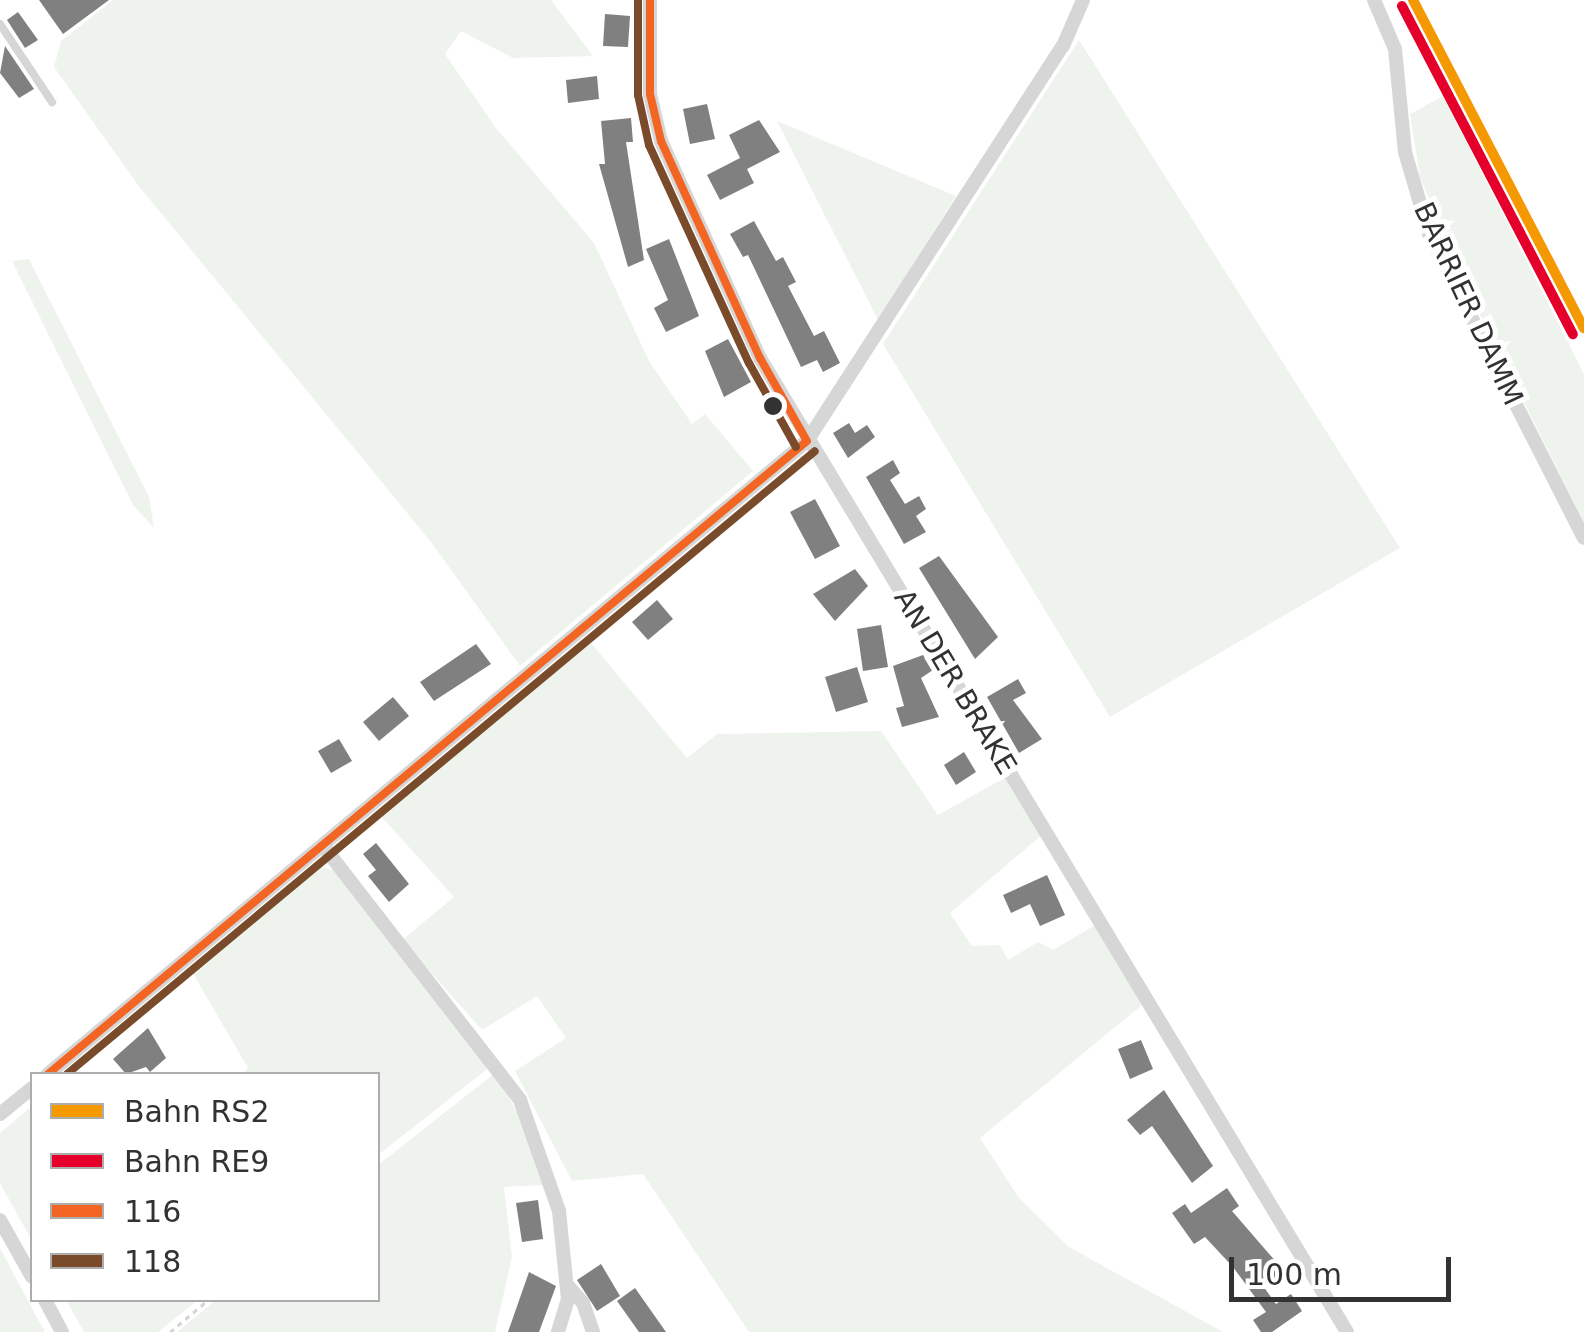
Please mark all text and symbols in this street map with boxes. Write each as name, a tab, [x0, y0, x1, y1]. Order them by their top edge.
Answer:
street label: BARRIER DAMM	[1406, 197, 1530, 411]
unlabelled marker	[763, 396, 783, 416]
street label: AN DER BRAKE	[887, 584, 1023, 780]
legend	[30, 1072, 380, 1302]
text: Bahn RS2	[124, 1094, 270, 1129]
text: Bahn RE9	[124, 1144, 269, 1179]
text: 116	[124, 1194, 181, 1229]
scale bar	[1234, 1237, 1456, 1299]
text: 118	[124, 1244, 181, 1279]
text: 100 m	[1246, 1257, 1342, 1292]

